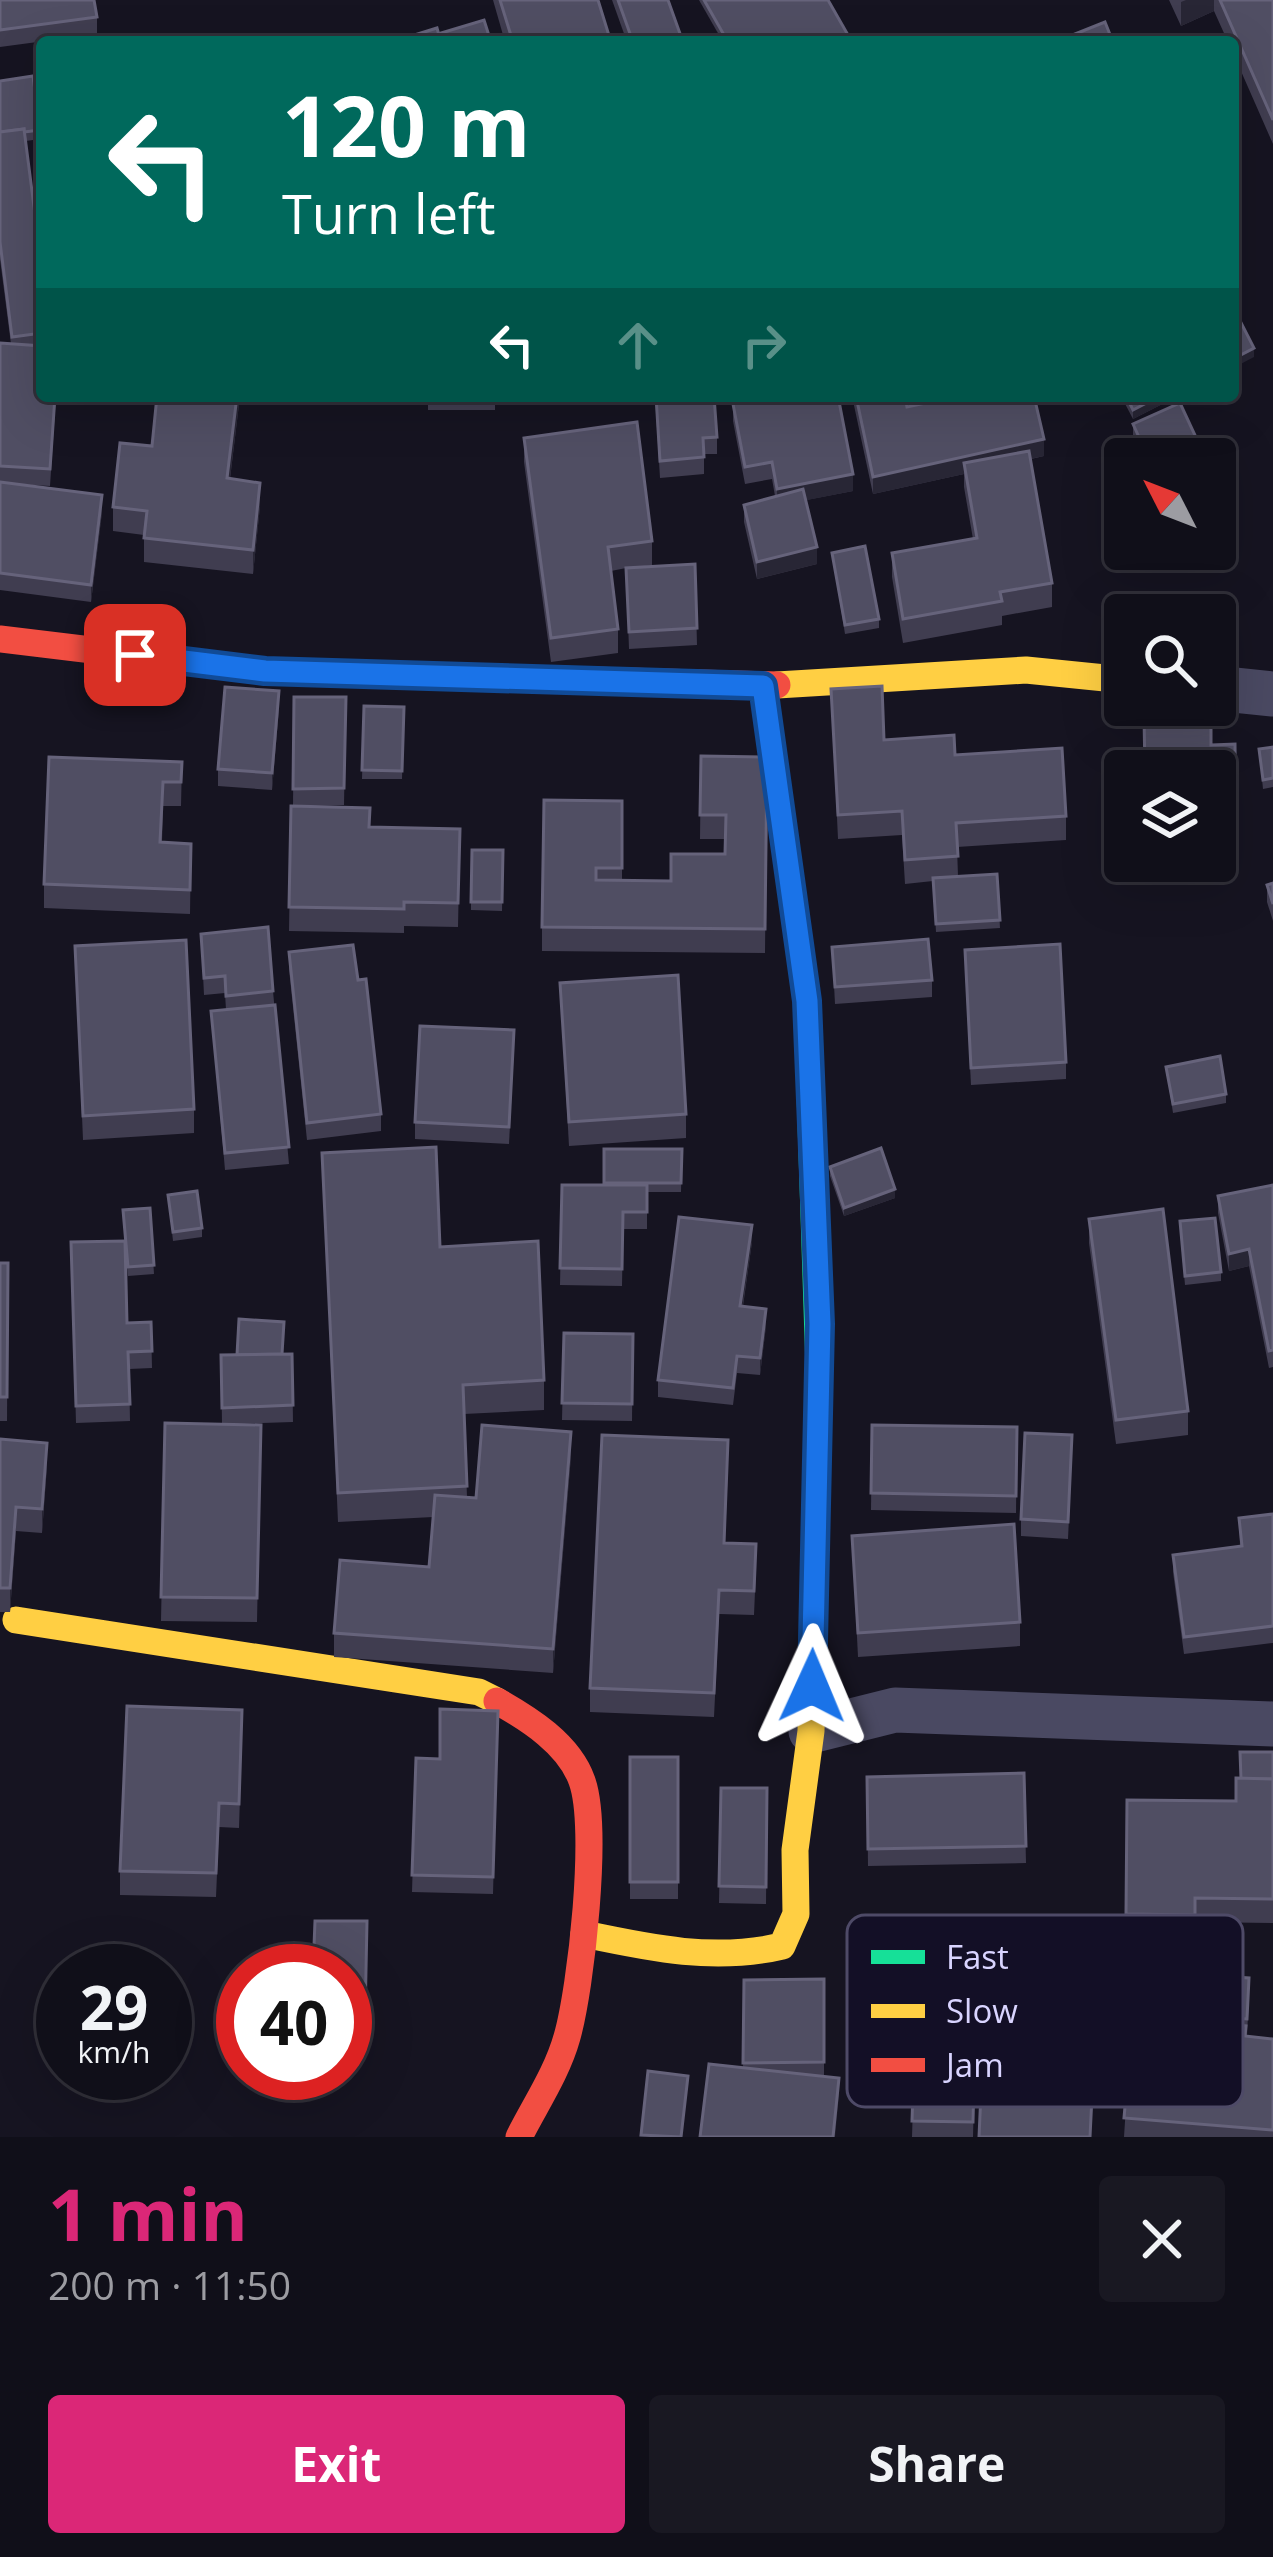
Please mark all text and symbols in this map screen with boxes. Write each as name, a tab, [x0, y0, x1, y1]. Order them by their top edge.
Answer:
text: 120 m	[282, 67, 530, 182]
icon: left	[84, 84, 240, 240]
text: Turn left	[282, 176, 495, 250]
icon: left	[479, 312, 545, 378]
icon: ahead	[605, 312, 671, 378]
icon: right	[731, 312, 797, 378]
north arrow	[1104, 438, 1236, 570]
map controls	[1104, 438, 1236, 882]
button: search	[1104, 594, 1236, 726]
pin	[84, 604, 186, 706]
icon: arrive	[102, 622, 168, 688]
button: layers	[1104, 750, 1236, 882]
position arrow	[749, 1623, 875, 1749]
legend	[847, 1915, 1243, 2107]
text: Fast	[946, 1934, 1009, 1979]
speed limit sign: 40	[216, 1944, 372, 2100]
text: 29	[80, 1966, 148, 2048]
text: Slow	[946, 1988, 1018, 2033]
text: km/h	[78, 2031, 150, 2072]
text: Jam	[943, 2042, 1004, 2087]
text: 1 min	[48, 2164, 248, 2262]
button: close	[1099, 2176, 1225, 2302]
text: 200 m · 11:50	[48, 2258, 291, 2311]
button: Exit	[48, 2395, 625, 2533]
button: Share	[649, 2395, 1225, 2533]

